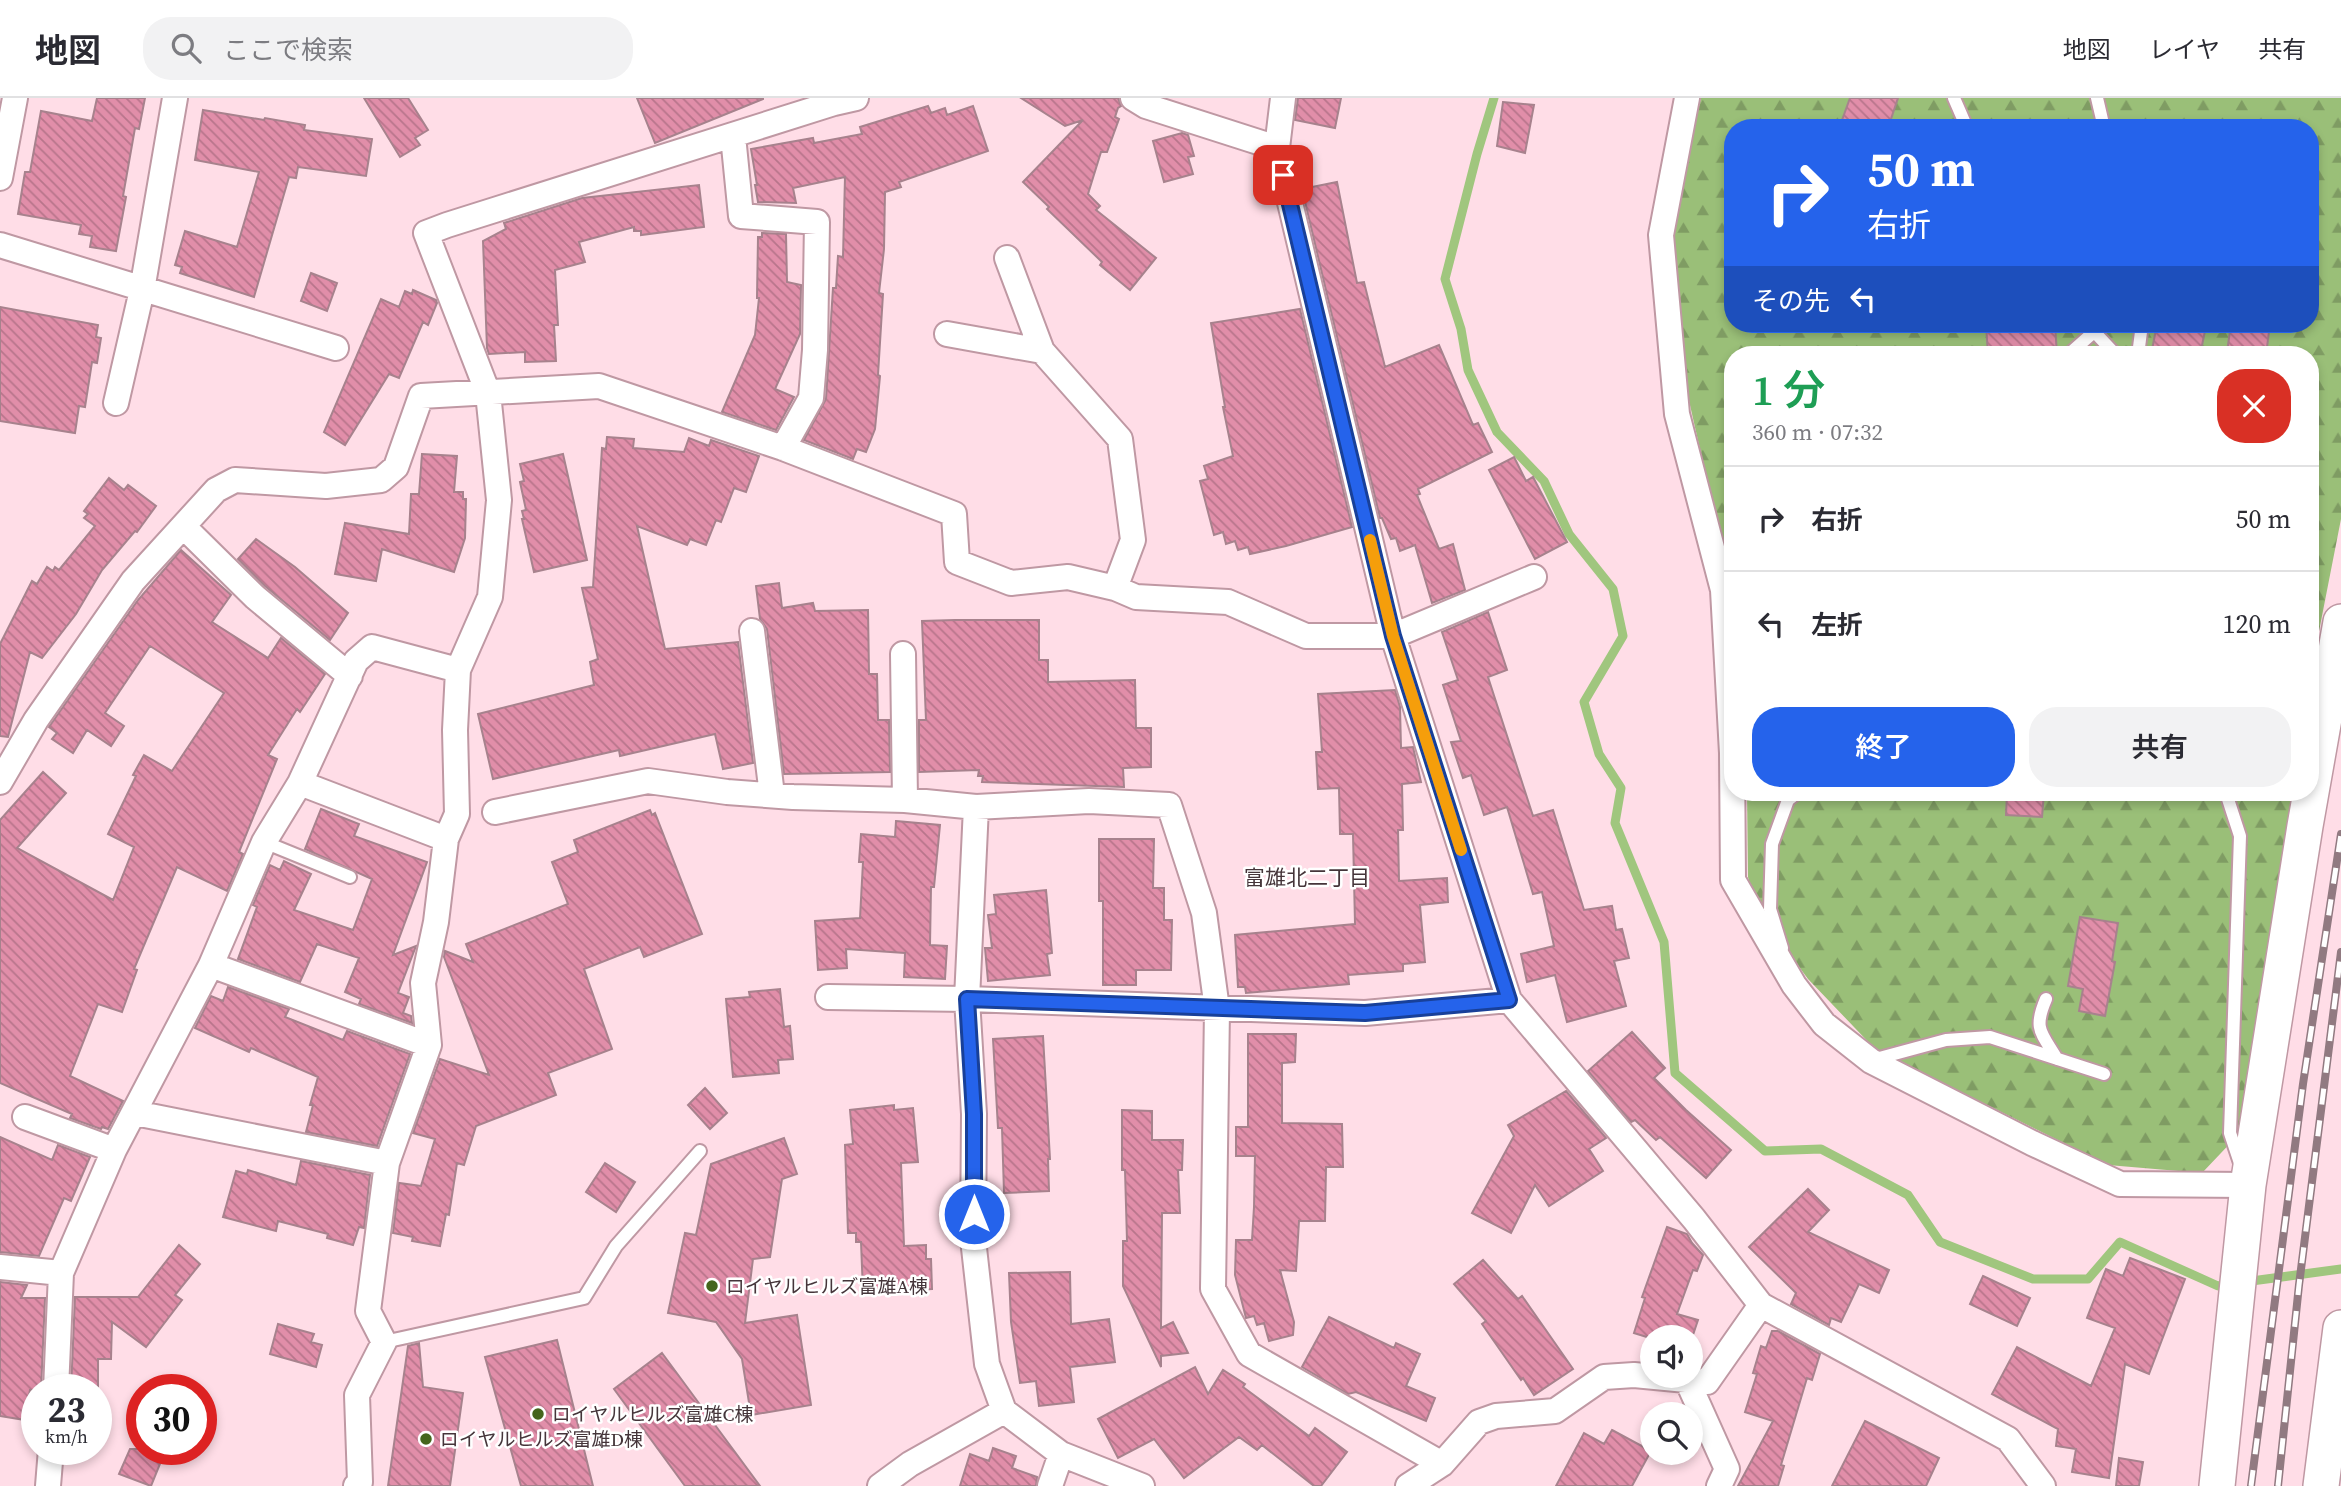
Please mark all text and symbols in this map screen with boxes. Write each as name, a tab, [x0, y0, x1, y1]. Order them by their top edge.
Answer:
search box	[143, 17, 633, 80]
text: 地図	[35, 28, 101, 73]
icon: search	[167, 29, 205, 67]
text: ここで検索	[223, 32, 353, 68]
text: 地図	[2063, 33, 2111, 66]
text: レイヤ	[2149, 33, 2220, 66]
text: 共有	[2258, 33, 2306, 66]
text: 50 m	[1867, 135, 1975, 202]
pin	[1253, 145, 1313, 205]
icon: right	[1752, 147, 1843, 238]
icon: arrive	[1264, 156, 1302, 194]
text: 右折	[1867, 203, 1931, 247]
icon: left	[1844, 280, 1882, 318]
text: その先	[1752, 283, 1830, 319]
text: 1 分	[1752, 361, 1825, 419]
button: close	[2217, 369, 2291, 443]
text: 360 m · 07:32	[1752, 416, 1883, 448]
icon: right	[1752, 500, 1790, 538]
text: 50 m	[2236, 501, 2291, 537]
text: 右折	[1811, 502, 1863, 538]
icon: left	[1752, 605, 1790, 643]
text: 120 m	[2223, 606, 2291, 642]
text: 左折	[1811, 607, 1863, 643]
button: 終了	[1752, 707, 2015, 787]
button: 共有	[2029, 707, 2291, 787]
district label: 富雄北二丁目	[1244, 863, 1370, 892]
position arrow	[937, 1177, 1011, 1251]
place label: ロイヤルヒルズ富雄A棟	[726, 1273, 928, 1299]
marker: ロイヤルヒルズ富雄A棟	[704, 1278, 720, 1294]
map controls	[1640, 1325, 1703, 1465]
button: sound	[1640, 1325, 1703, 1388]
speed limit sign: 30	[126, 1374, 217, 1465]
text: 23	[48, 1386, 85, 1434]
place label: ロイヤルヒルズ富雄C棟	[552, 1401, 753, 1427]
button: search	[1640, 1402, 1703, 1465]
marker: ロイヤルヒルズ富雄C棟	[530, 1406, 546, 1422]
text: km/h	[45, 1424, 88, 1449]
place label: ロイヤルヒルズ富雄D棟	[440, 1426, 643, 1452]
marker: ロイヤルヒルズ富雄D棟	[418, 1431, 434, 1447]

